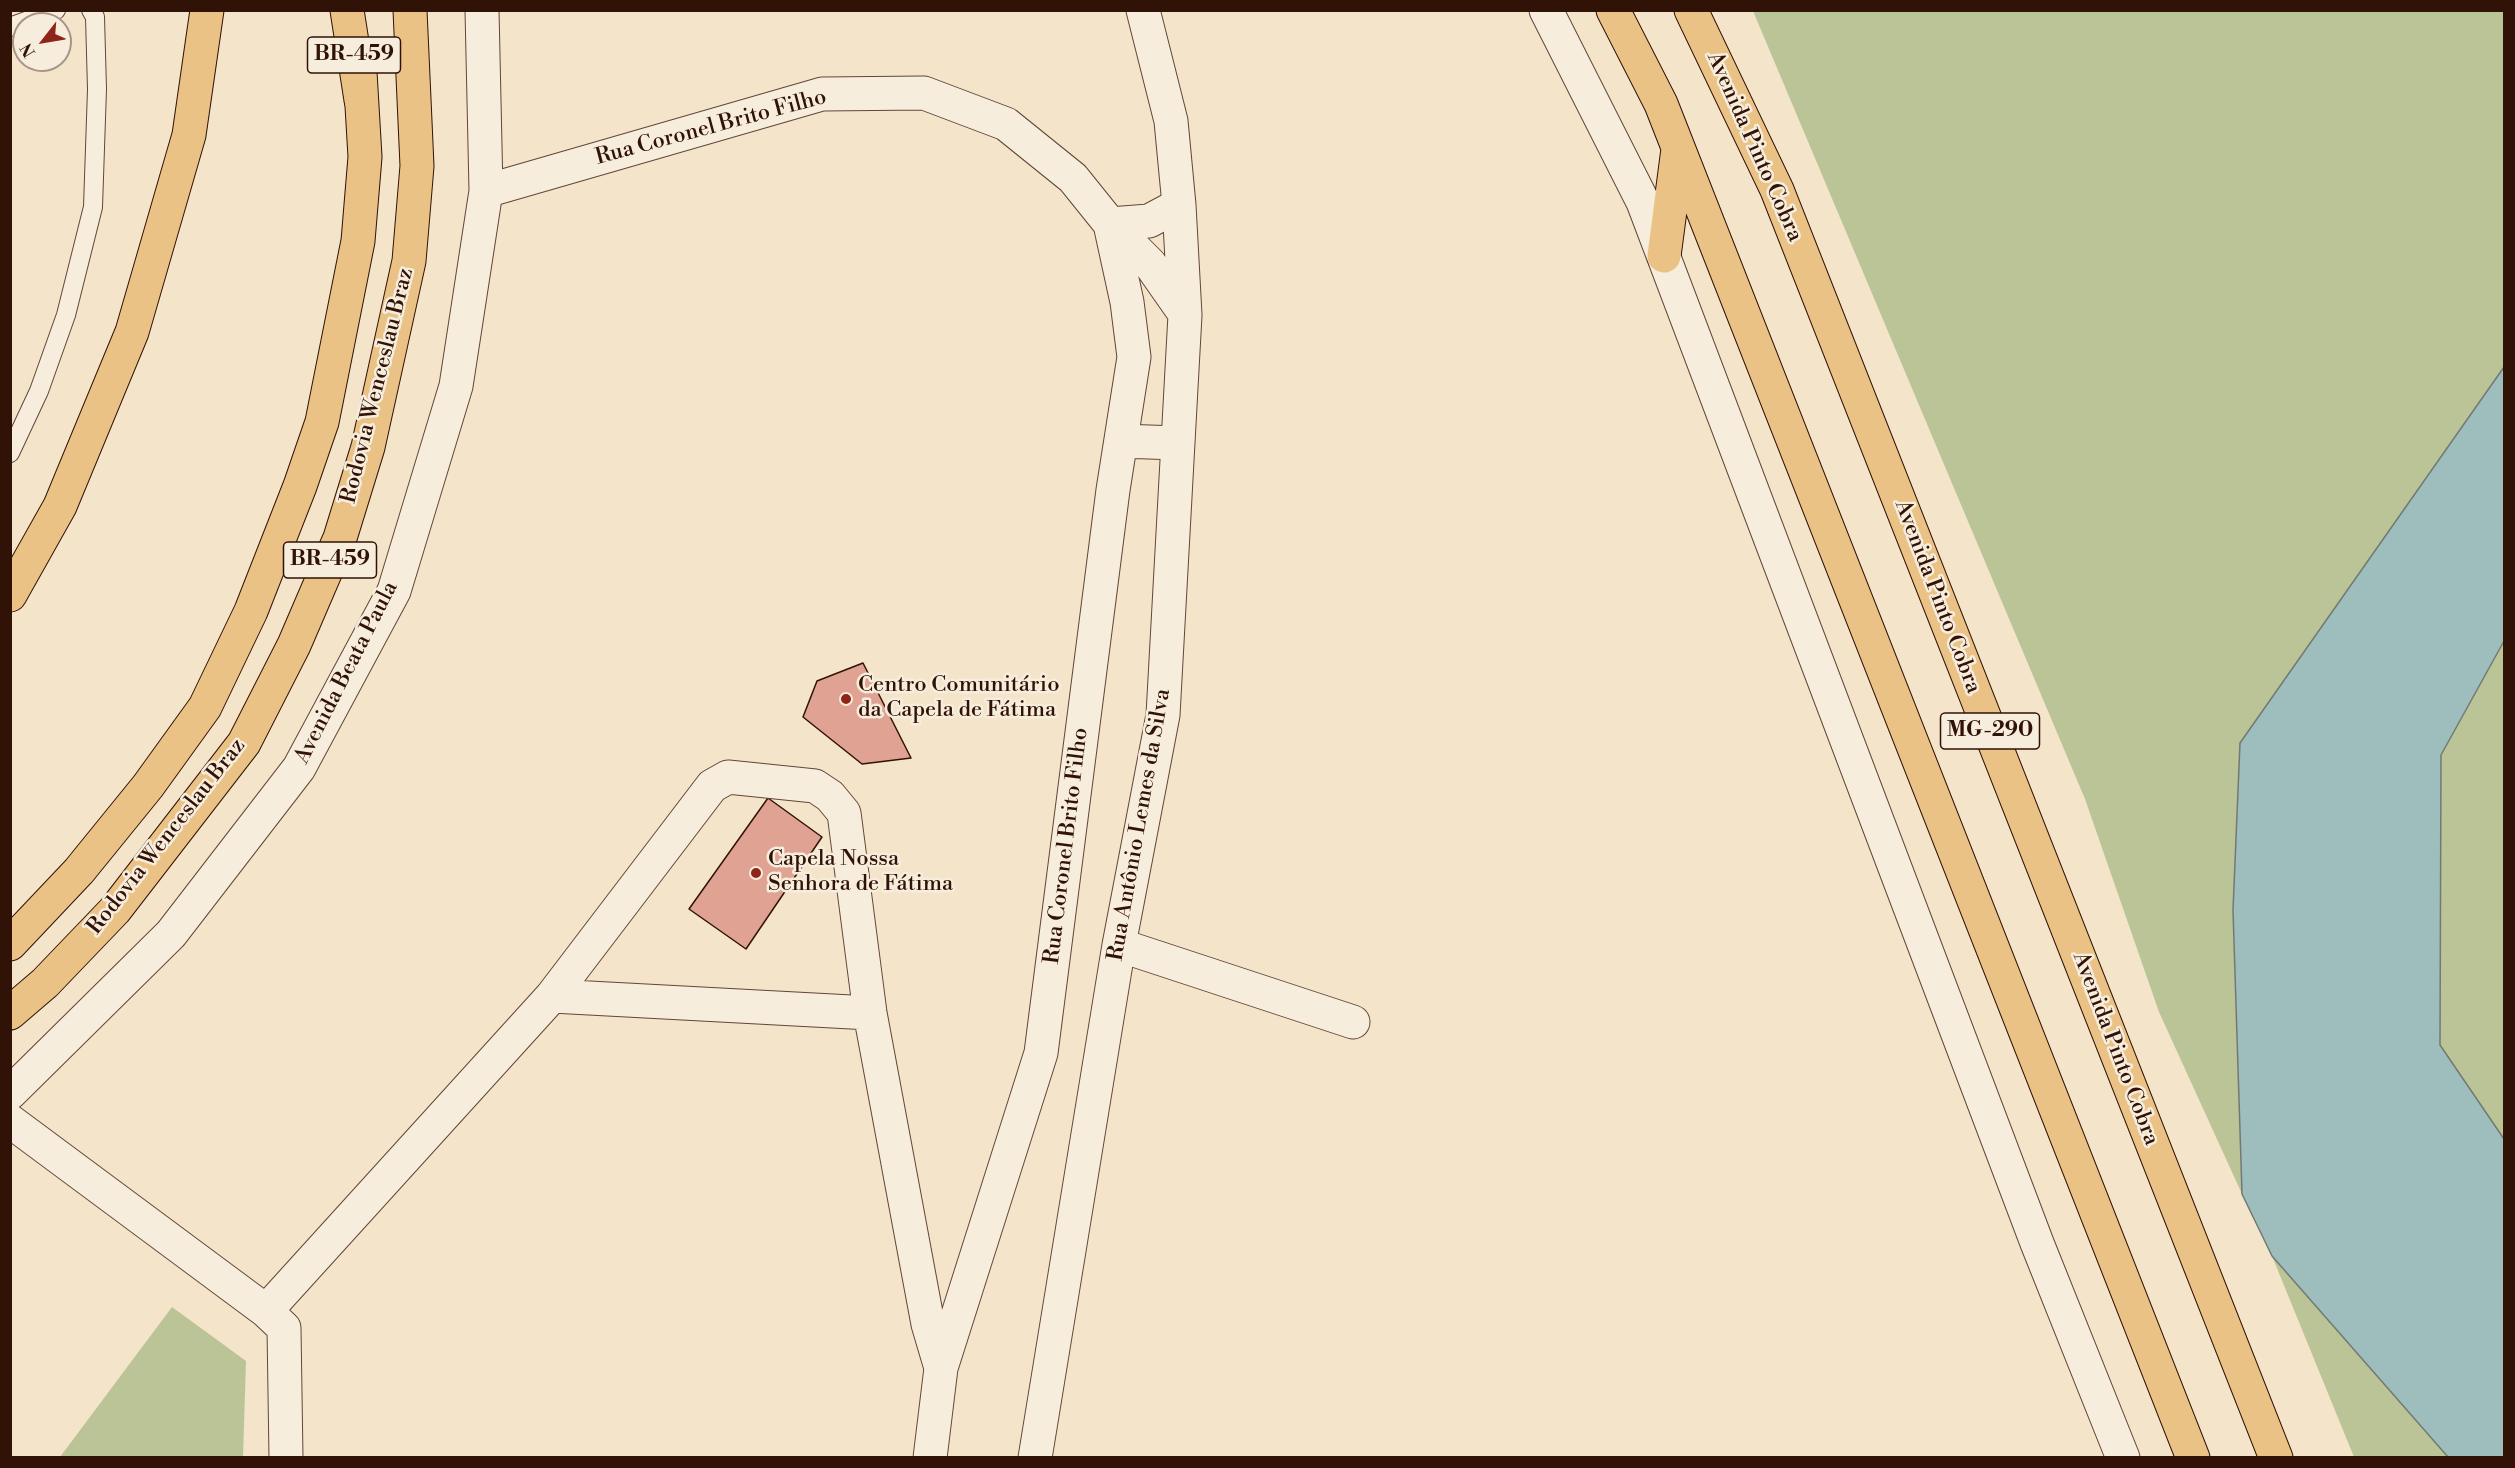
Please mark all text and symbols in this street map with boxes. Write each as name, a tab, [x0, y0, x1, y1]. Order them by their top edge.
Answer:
north arrow	[12, 12, 72, 72]
road number: BR-459	[308, 37, 400, 73]
text: N	[16, 40, 40, 61]
street label: Avenida Pinto Cobra	[1700, 48, 1808, 246]
street label: Rua Coronel Brito Filho	[593, 84, 829, 172]
street label: Rodovia Wenceslau Braz	[336, 266, 420, 506]
street label: Avenida Pinto Cobra	[1888, 497, 1986, 697]
road number: BR-459	[284, 542, 376, 578]
street label: Avenida Beata Paula	[290, 577, 404, 769]
place label: Centro Comunitário da Capela de Fátima	[858, 673, 1059, 724]
street label: Rua Antônio Lemes da Silva	[1103, 687, 1177, 963]
marker: Centro Comunitário da Capela de Fátima	[839, 692, 853, 706]
road number: MG-290	[1940, 713, 2040, 749]
street label: Rua Coronel Brito Filho	[1039, 726, 1095, 966]
street label: Rodovia Wenceslau Braz	[82, 734, 252, 940]
place label: Capela Nossa Senhora de Fátima	[768, 847, 953, 898]
marker: Capela Nossa Senhora de Fátima	[749, 866, 763, 880]
street label: Avenida Pinto Cobra	[2066, 949, 2164, 1149]

